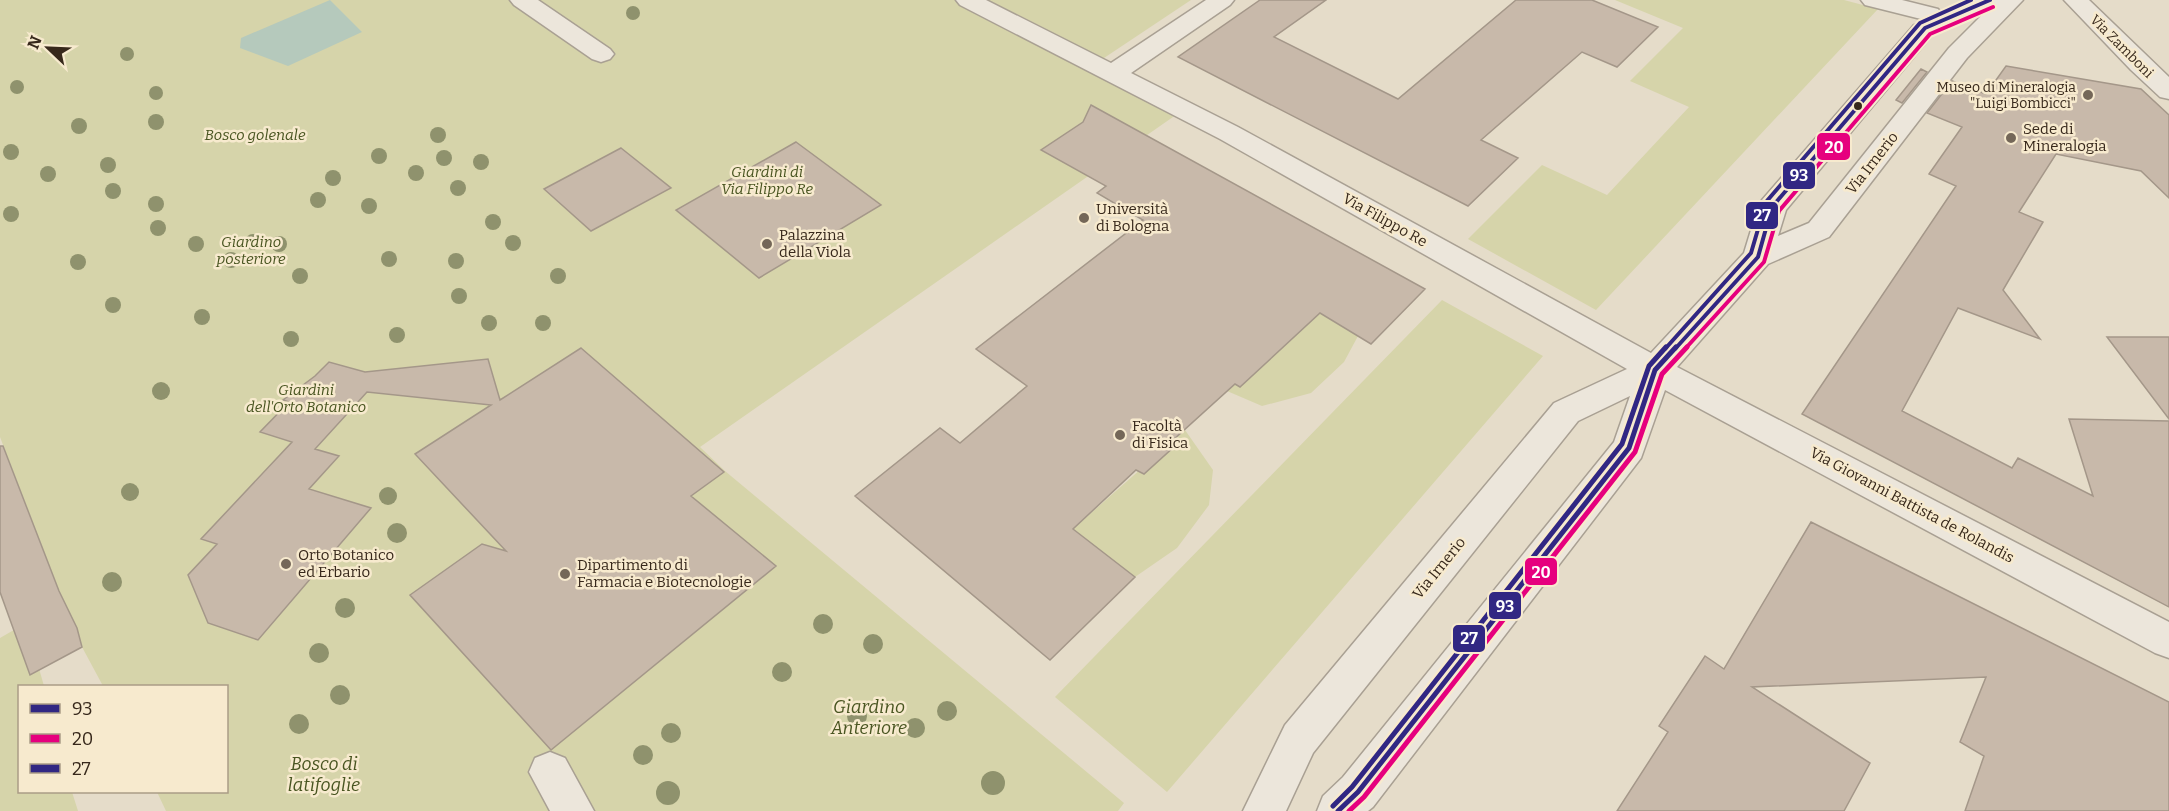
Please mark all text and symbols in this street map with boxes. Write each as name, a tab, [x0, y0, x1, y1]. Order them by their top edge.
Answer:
street label: Via Zamboni	[2087, 11, 2157, 81]
north arrow	[18, 18, 78, 78]
text: N	[23, 33, 46, 52]
place label: Museo di Mineralogia "Luigi Bombicci"	[1936, 79, 2076, 112]
marker: Museo di Mineralogia "Luigi Bombicci"	[2081, 88, 2095, 102]
unlabelled marker	[1852, 100, 1864, 112]
place label: Sede di Mineralogia	[2023, 120, 2107, 155]
park label: Bosco golenale	[205, 126, 306, 144]
street label: Via Irnerio	[1842, 128, 1902, 198]
marker: Sede di Mineralogia	[2004, 131, 2018, 145]
line badge: 20	[1816, 132, 1851, 161]
text: 20	[1824, 138, 1844, 157]
line badge: 93	[1782, 161, 1816, 190]
park label: Giardini di Via Filippo Re	[721, 163, 813, 198]
text: 93	[1790, 166, 1808, 185]
street label: Via Filippo Re	[1340, 189, 1430, 251]
place label: Università di Bologna	[1096, 200, 1169, 235]
line badge: 27	[1745, 201, 1779, 230]
text: 27	[1753, 206, 1771, 225]
marker: Università di Bologna	[1077, 211, 1091, 225]
place label: Palazzina della Viola	[779, 226, 851, 261]
park label: Giardino posteriore	[215, 233, 286, 268]
marker: Palazzina della Viola	[760, 237, 774, 251]
park label: Giardini dell'Orto Botanico	[246, 381, 366, 416]
place label: Facoltà di Fisica	[1132, 417, 1188, 452]
marker: Facoltà di Fisica	[1113, 428, 1127, 442]
street label: Via Giovanni Battista de Rolandis	[1807, 443, 2017, 567]
street label: Via Irnerio	[1409, 534, 1469, 602]
place label: Orto Botanico ed Erbario	[298, 546, 394, 581]
place label: Dipartimento di Farmacia e Biotecnologie	[577, 556, 752, 591]
marker: Orto Botanico ed Erbario	[279, 557, 293, 571]
line badge: 20	[1524, 557, 1558, 586]
text: 20	[1531, 563, 1551, 582]
marker: Dipartimento di Farmacia e Biotecnologie	[558, 567, 572, 581]
line badge: 93	[1488, 591, 1522, 620]
text: 93	[1496, 597, 1514, 616]
line badge: 27	[1452, 624, 1486, 653]
text: 27	[1460, 629, 1478, 648]
legend	[18, 685, 228, 793]
park label: Giardino Anteriore	[830, 696, 907, 739]
text: 93	[72, 698, 92, 720]
text: 20	[72, 728, 93, 750]
park label: Bosco di latifoglie	[288, 753, 360, 796]
text: 27	[72, 758, 91, 780]

